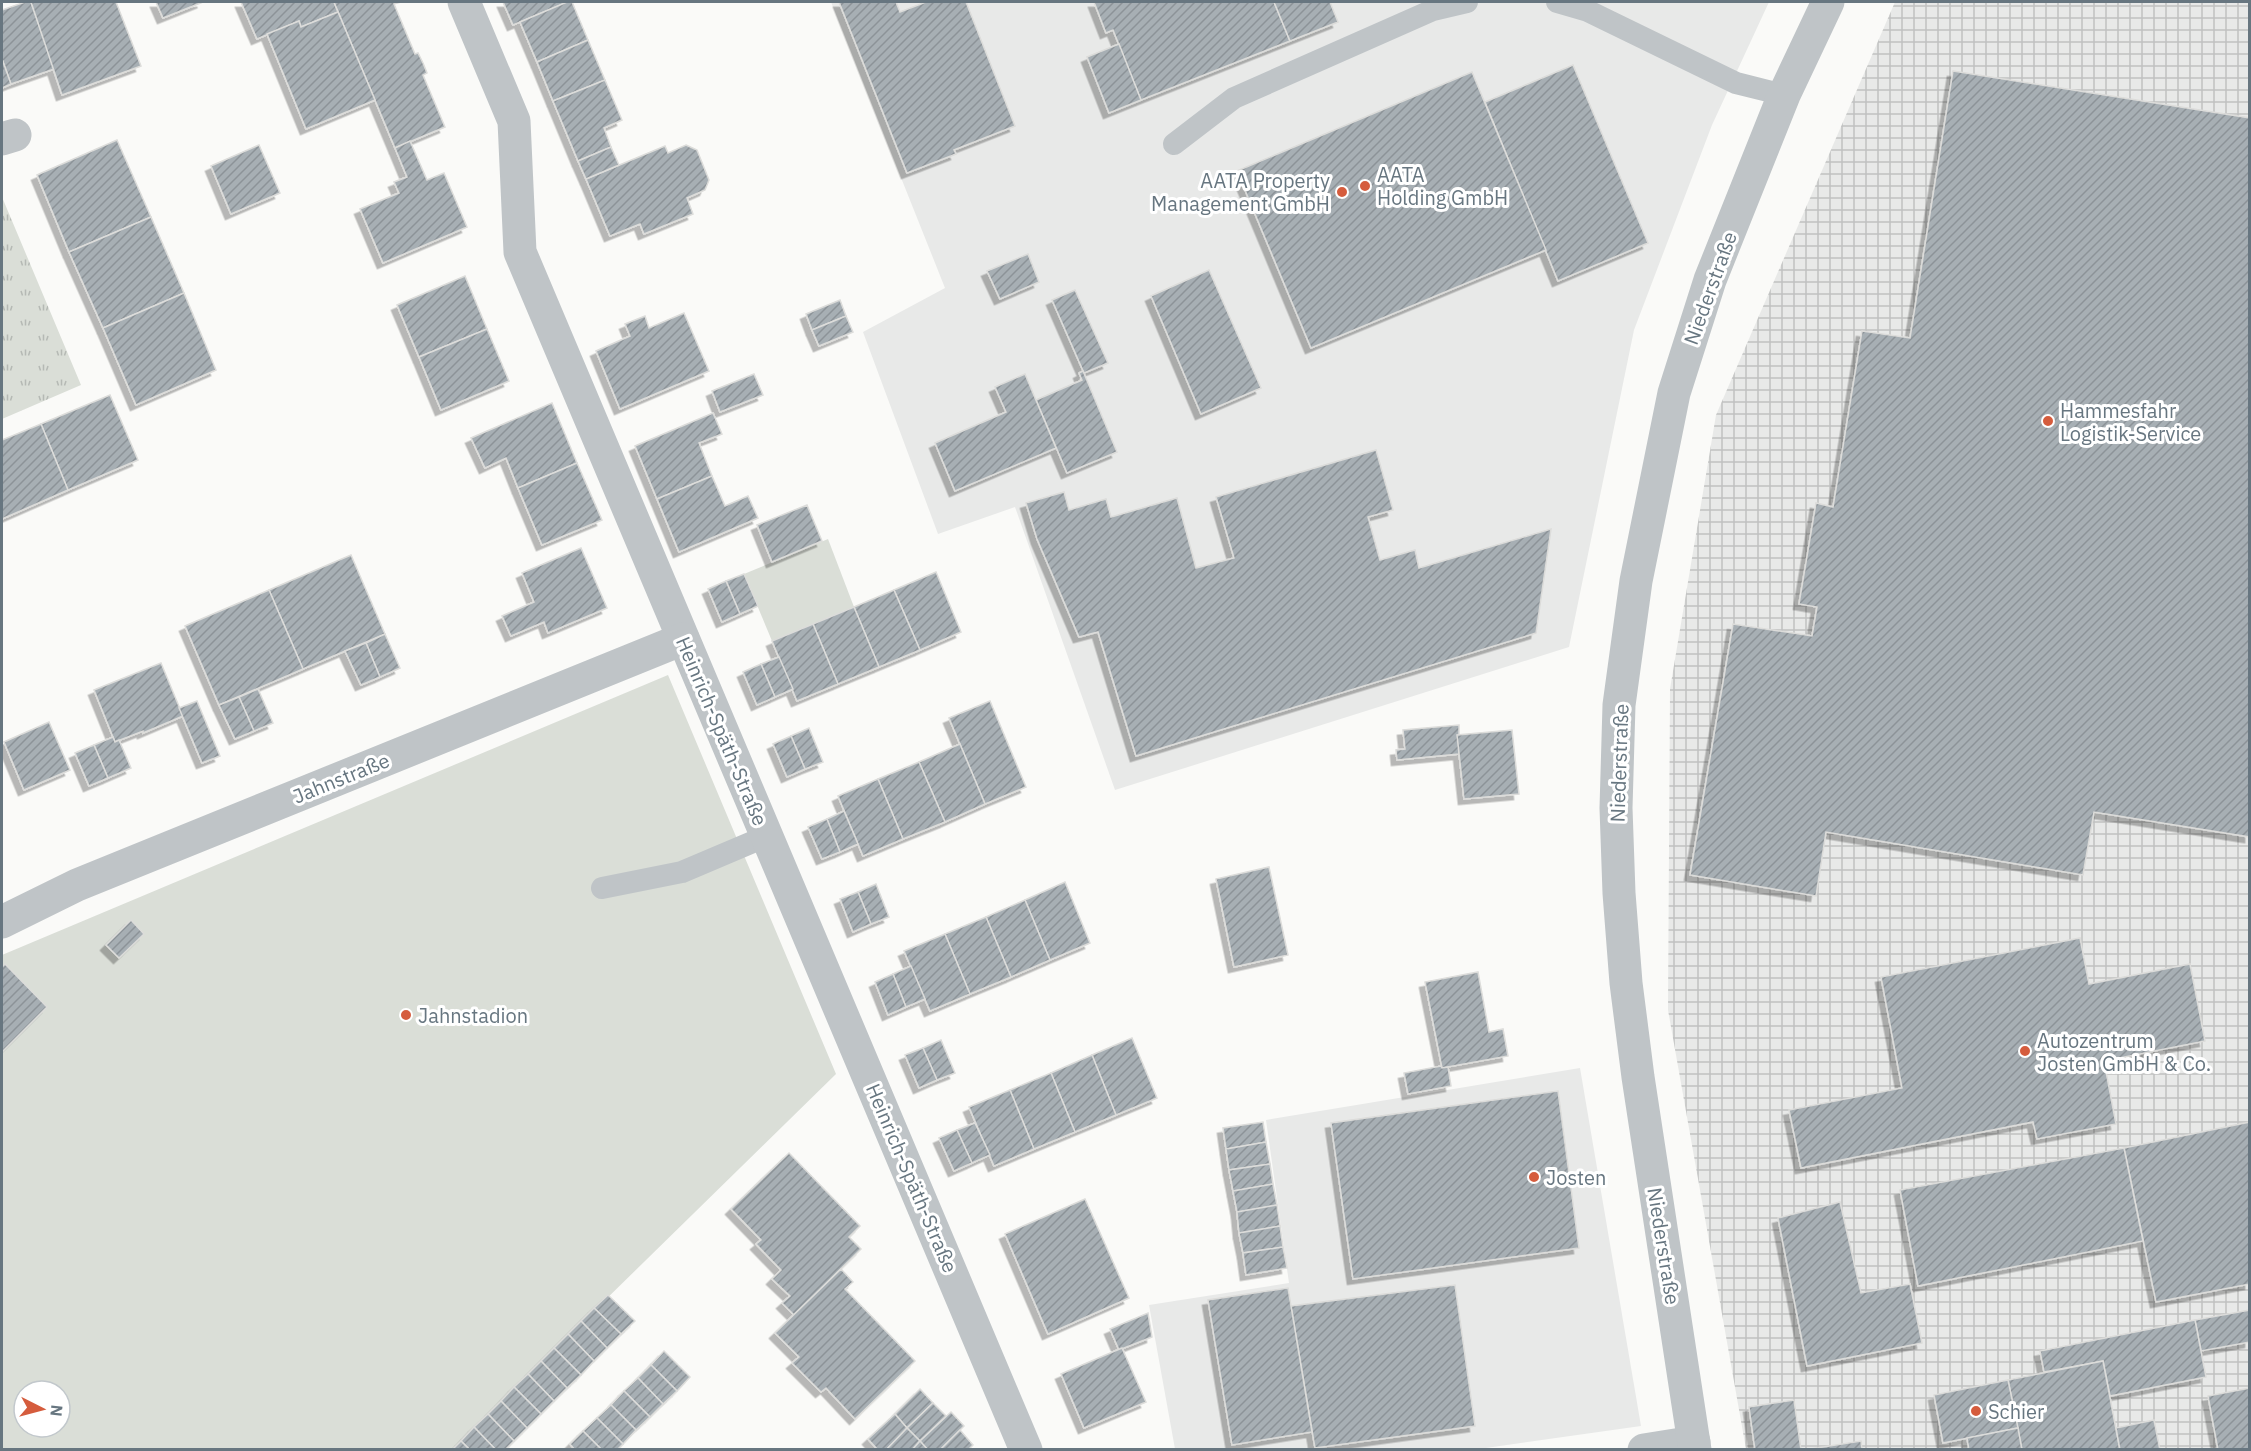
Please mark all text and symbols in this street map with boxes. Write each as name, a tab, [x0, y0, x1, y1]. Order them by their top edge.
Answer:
place label: AATA Holding GmbH	[1377, 161, 1508, 211]
place label: AATA Property Management GmbH	[1151, 167, 1330, 217]
marker: AATA Holding GmbH	[1358, 179, 1372, 193]
marker: AATA Property Management GmbH	[1335, 185, 1349, 199]
street label: Niederstraße	[1677, 228, 1743, 348]
place label: Hammesfahr Logistik-Service	[2060, 397, 2201, 447]
marker: Hammesfahr Logistik-Service	[2041, 414, 2055, 428]
street label: Heinrich-Späth-Straße	[670, 632, 774, 830]
street label: Niederstraße	[1603, 703, 1635, 823]
street label: Jahnstraße	[289, 746, 393, 810]
place label: Jahnstadion	[418, 1002, 528, 1029]
marker: Jahnstadion	[399, 1008, 413, 1022]
place label: Autozentrum Josten GmbH & Co.	[2037, 1027, 2211, 1077]
marker: Autozentrum Josten GmbH & Co.	[2018, 1044, 2032, 1058]
street label: Heinrich-Späth-Straße	[860, 1079, 964, 1277]
place label: Josten	[1546, 1164, 1606, 1191]
marker: Josten	[1527, 1170, 1541, 1184]
street label: Niederstraße	[1641, 1185, 1687, 1307]
north arrow	[12, 1379, 72, 1439]
place label: Schier	[1988, 1398, 2044, 1425]
text: N	[46, 1404, 67, 1417]
marker: Schier	[1969, 1404, 1983, 1418]

